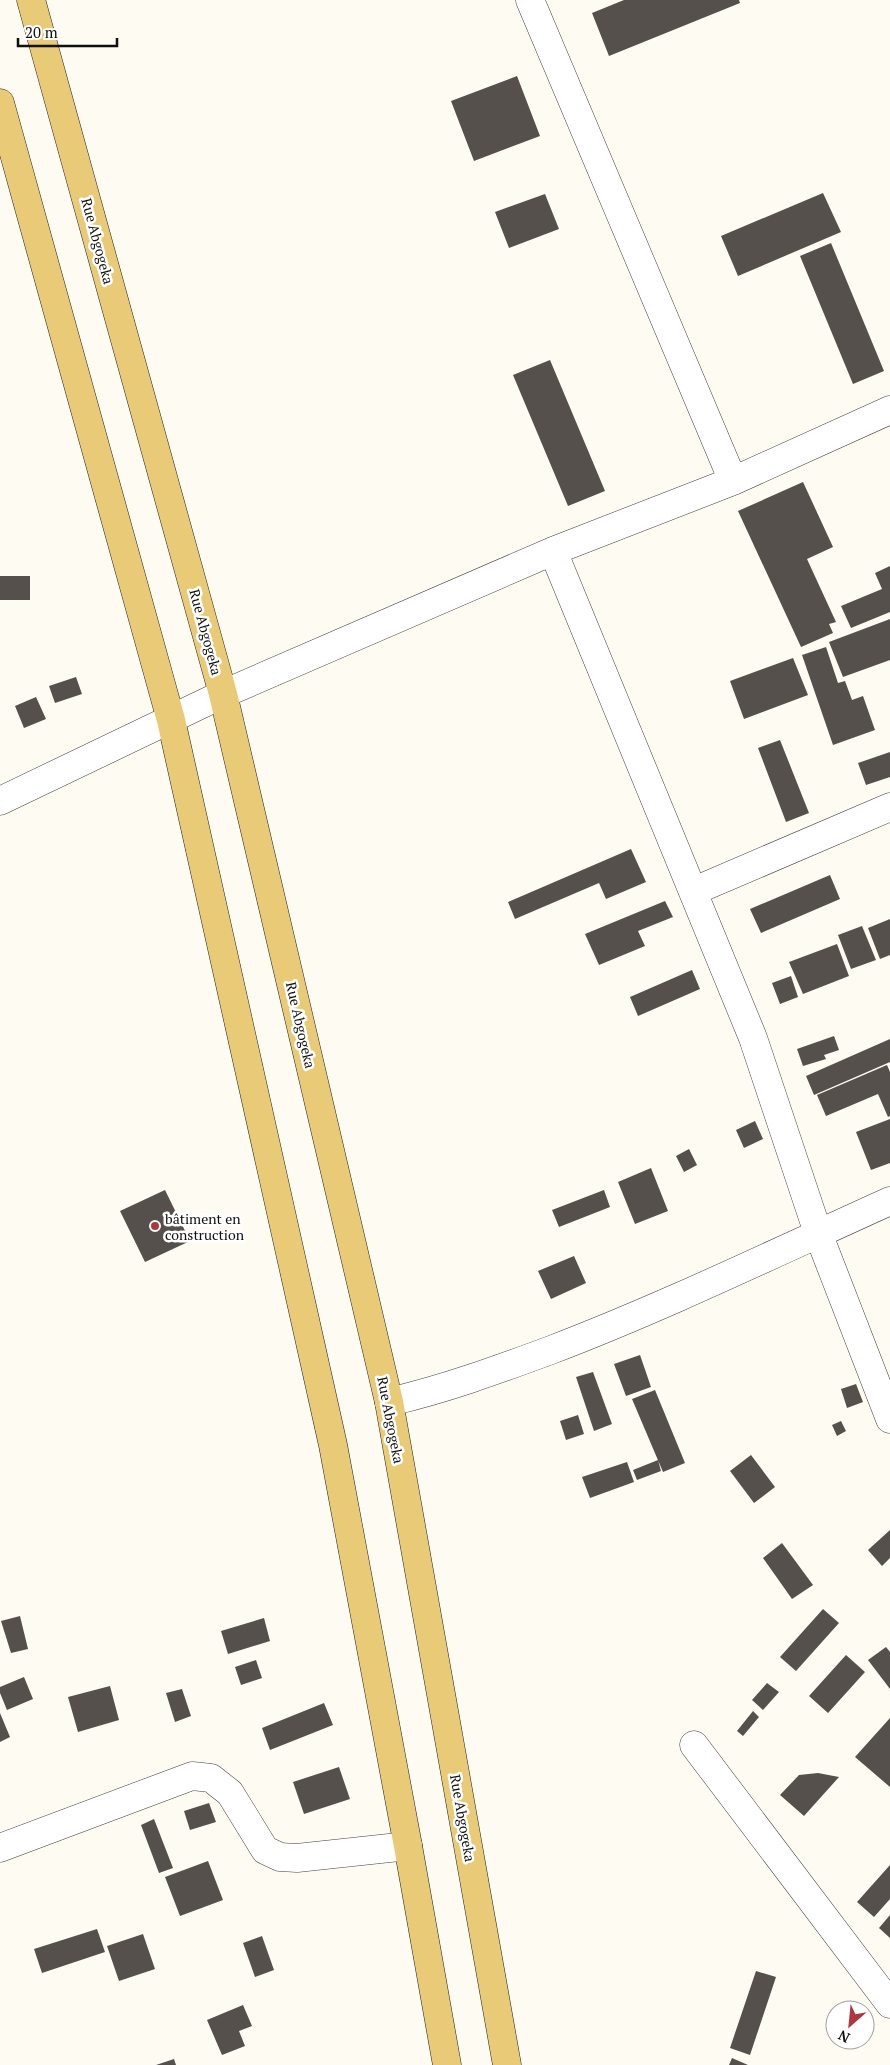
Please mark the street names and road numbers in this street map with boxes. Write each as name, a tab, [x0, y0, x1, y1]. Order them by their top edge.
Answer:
street label: Rue Abgogeka	[77, 196, 119, 286]
street label: Rue Abgogeka	[185, 587, 227, 677]
street label: Rue Abgogeka	[282, 980, 320, 1070]
street label: Rue Abgogeka	[373, 1375, 409, 1465]
street label: Rue Abgogeka	[446, 1773, 480, 1863]

